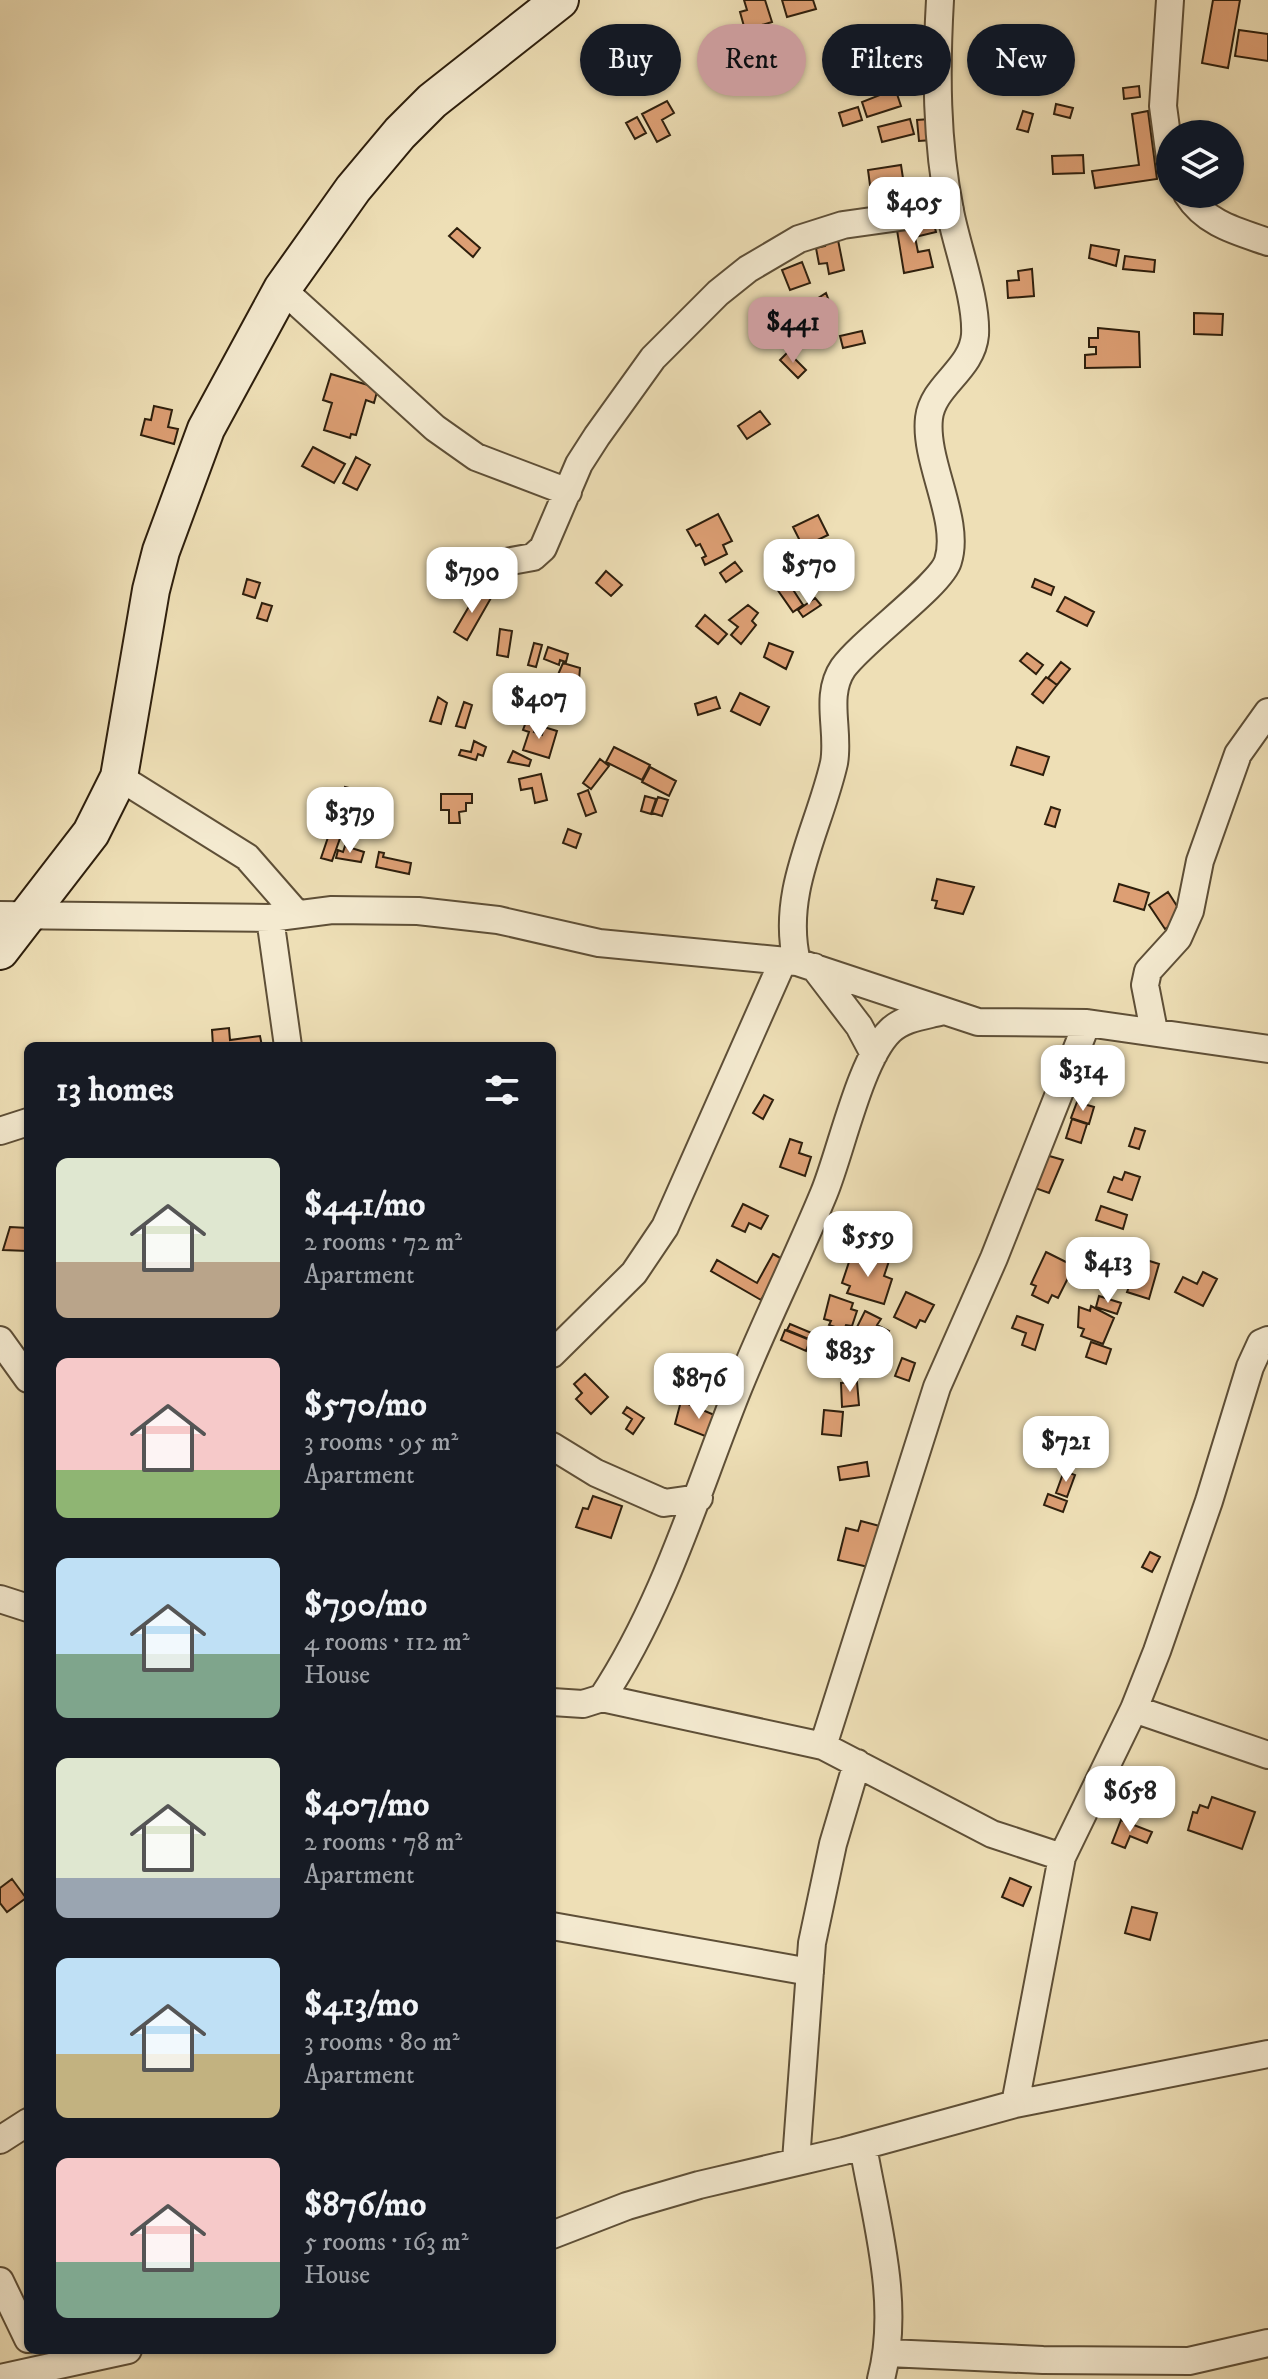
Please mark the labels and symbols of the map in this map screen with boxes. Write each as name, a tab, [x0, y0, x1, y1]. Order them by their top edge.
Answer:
pin: $405	[867, 177, 961, 245]
pin: $441	[746, 297, 840, 365]
pin: $570	[762, 539, 856, 607]
pin: $790	[425, 547, 519, 615]
pin: $407	[492, 673, 586, 741]
pin: $379	[303, 787, 397, 855]
pin: $314	[1036, 1045, 1130, 1113]
pin: $559	[821, 1211, 915, 1279]
pin: $413	[1061, 1237, 1155, 1305]
pin: $835	[803, 1326, 897, 1394]
pin: $876	[652, 1353, 746, 1421]
pin: $721	[1019, 1416, 1113, 1484]
pin: $658	[1083, 1766, 1177, 1834]

